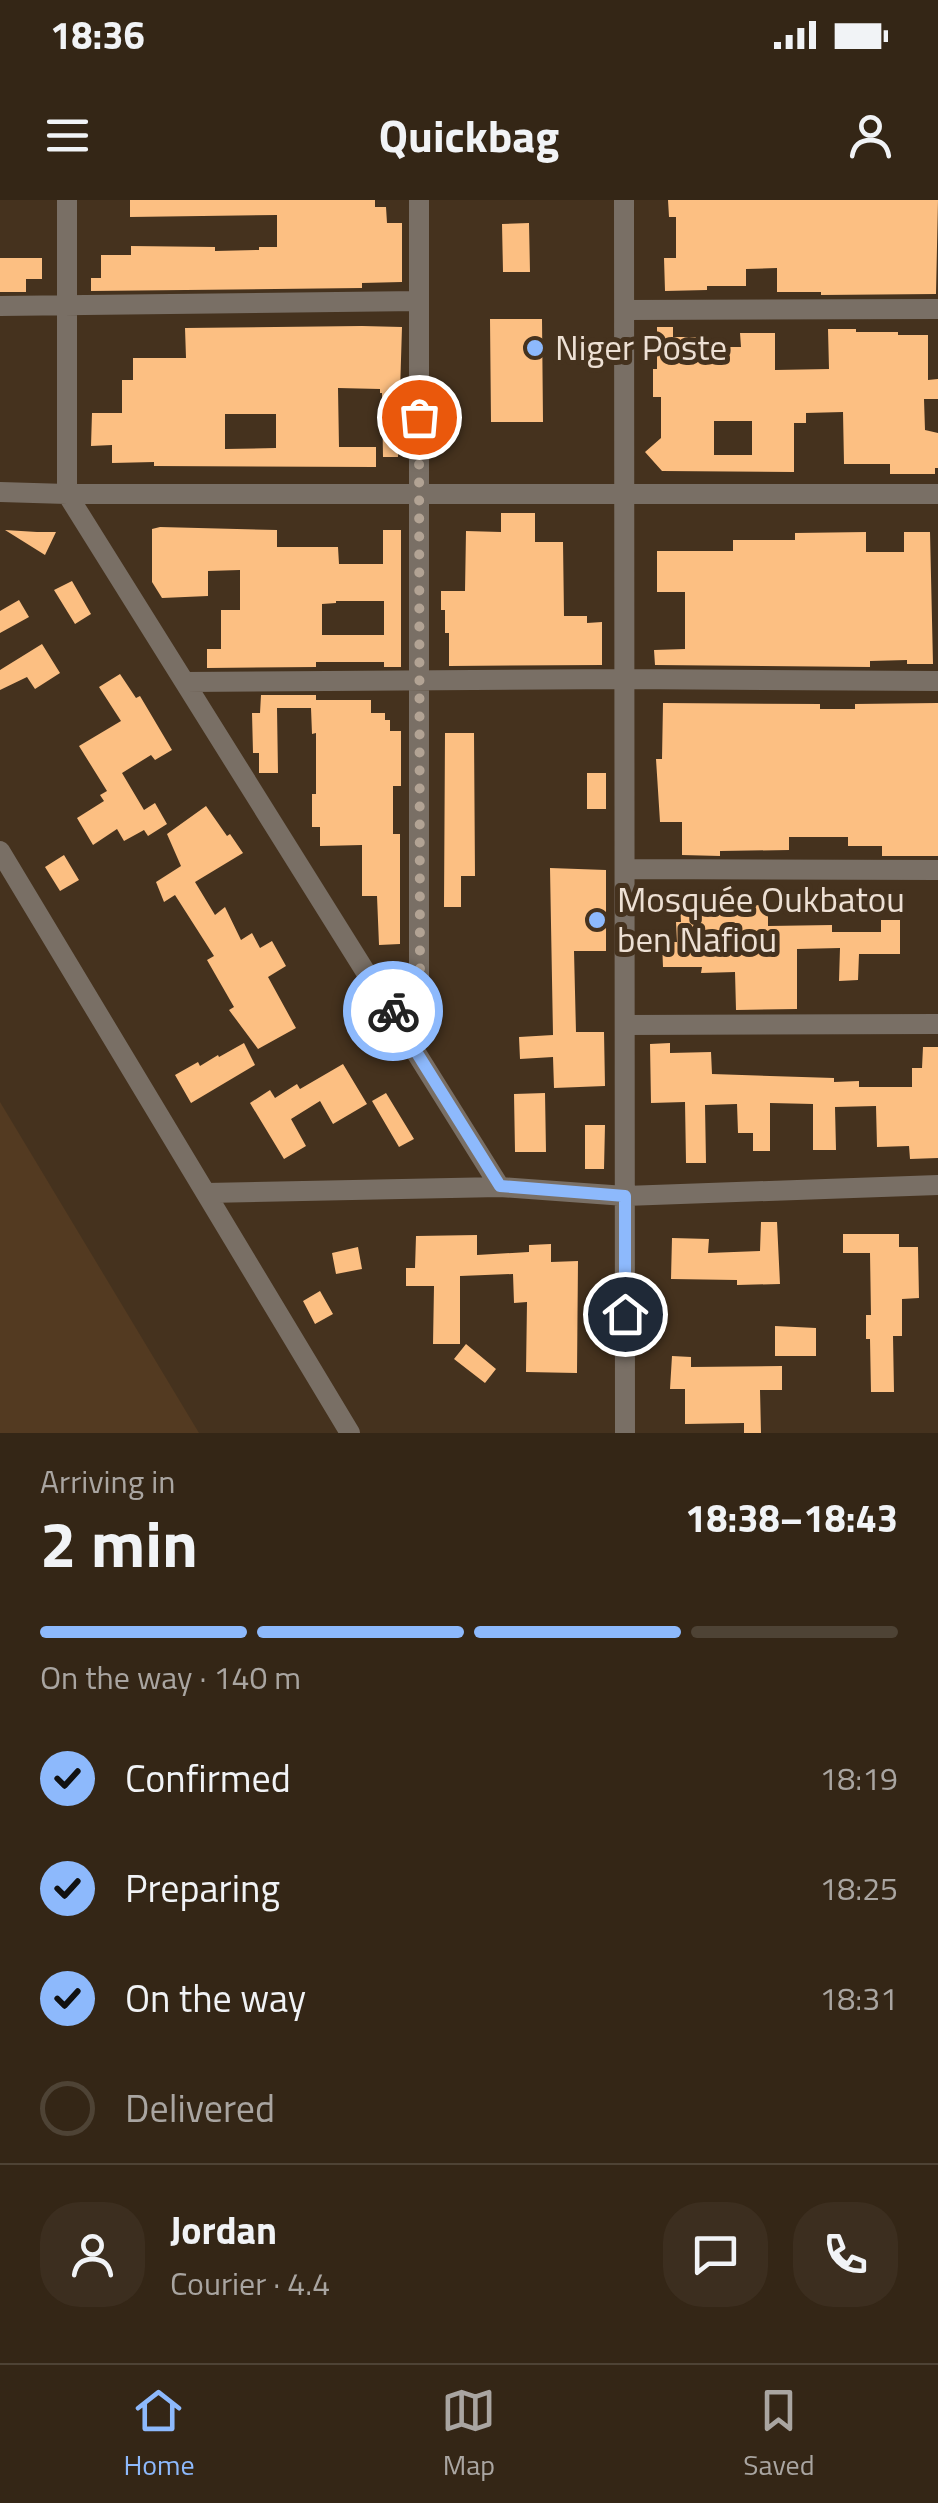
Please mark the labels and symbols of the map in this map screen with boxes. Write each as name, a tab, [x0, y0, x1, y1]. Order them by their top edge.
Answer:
place label: Niger Poste	[555, 320, 727, 374]
marker: Niger Poste	[524, 337, 546, 359]
pin	[377, 375, 462, 460]
place label: Mosquée Oukbatou ben Nafiou	[617, 872, 905, 966]
marker: Mosquée Oukbatou ben Nafiou	[586, 909, 608, 931]
courier	[343, 961, 443, 1061]
pin	[583, 1272, 668, 1357]

